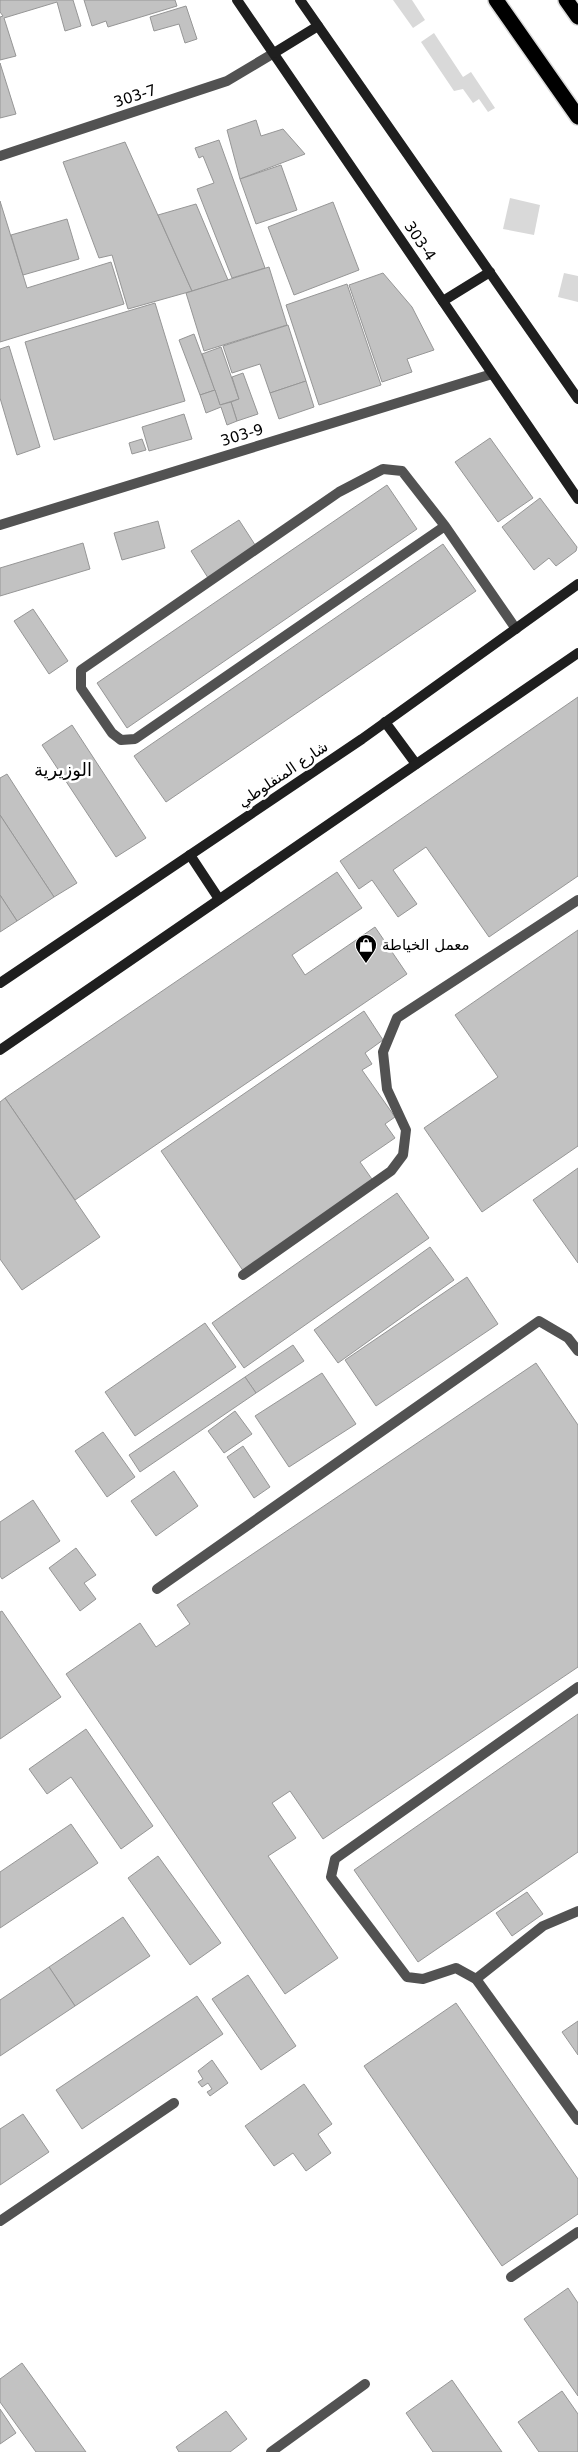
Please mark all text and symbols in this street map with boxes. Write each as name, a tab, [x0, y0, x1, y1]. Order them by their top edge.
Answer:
street label: 303-7	[111, 81, 159, 111]
street label: 303-4	[400, 218, 440, 264]
street label: 303-9	[219, 420, 265, 450]
street label: شارع المنفلوطي	[235, 737, 332, 812]
district label: الوزيرية	[34, 759, 92, 781]
shop icon: معمل الخياطة	[354, 933, 378, 964]
place label: معمل الخياطة	[382, 936, 470, 954]

